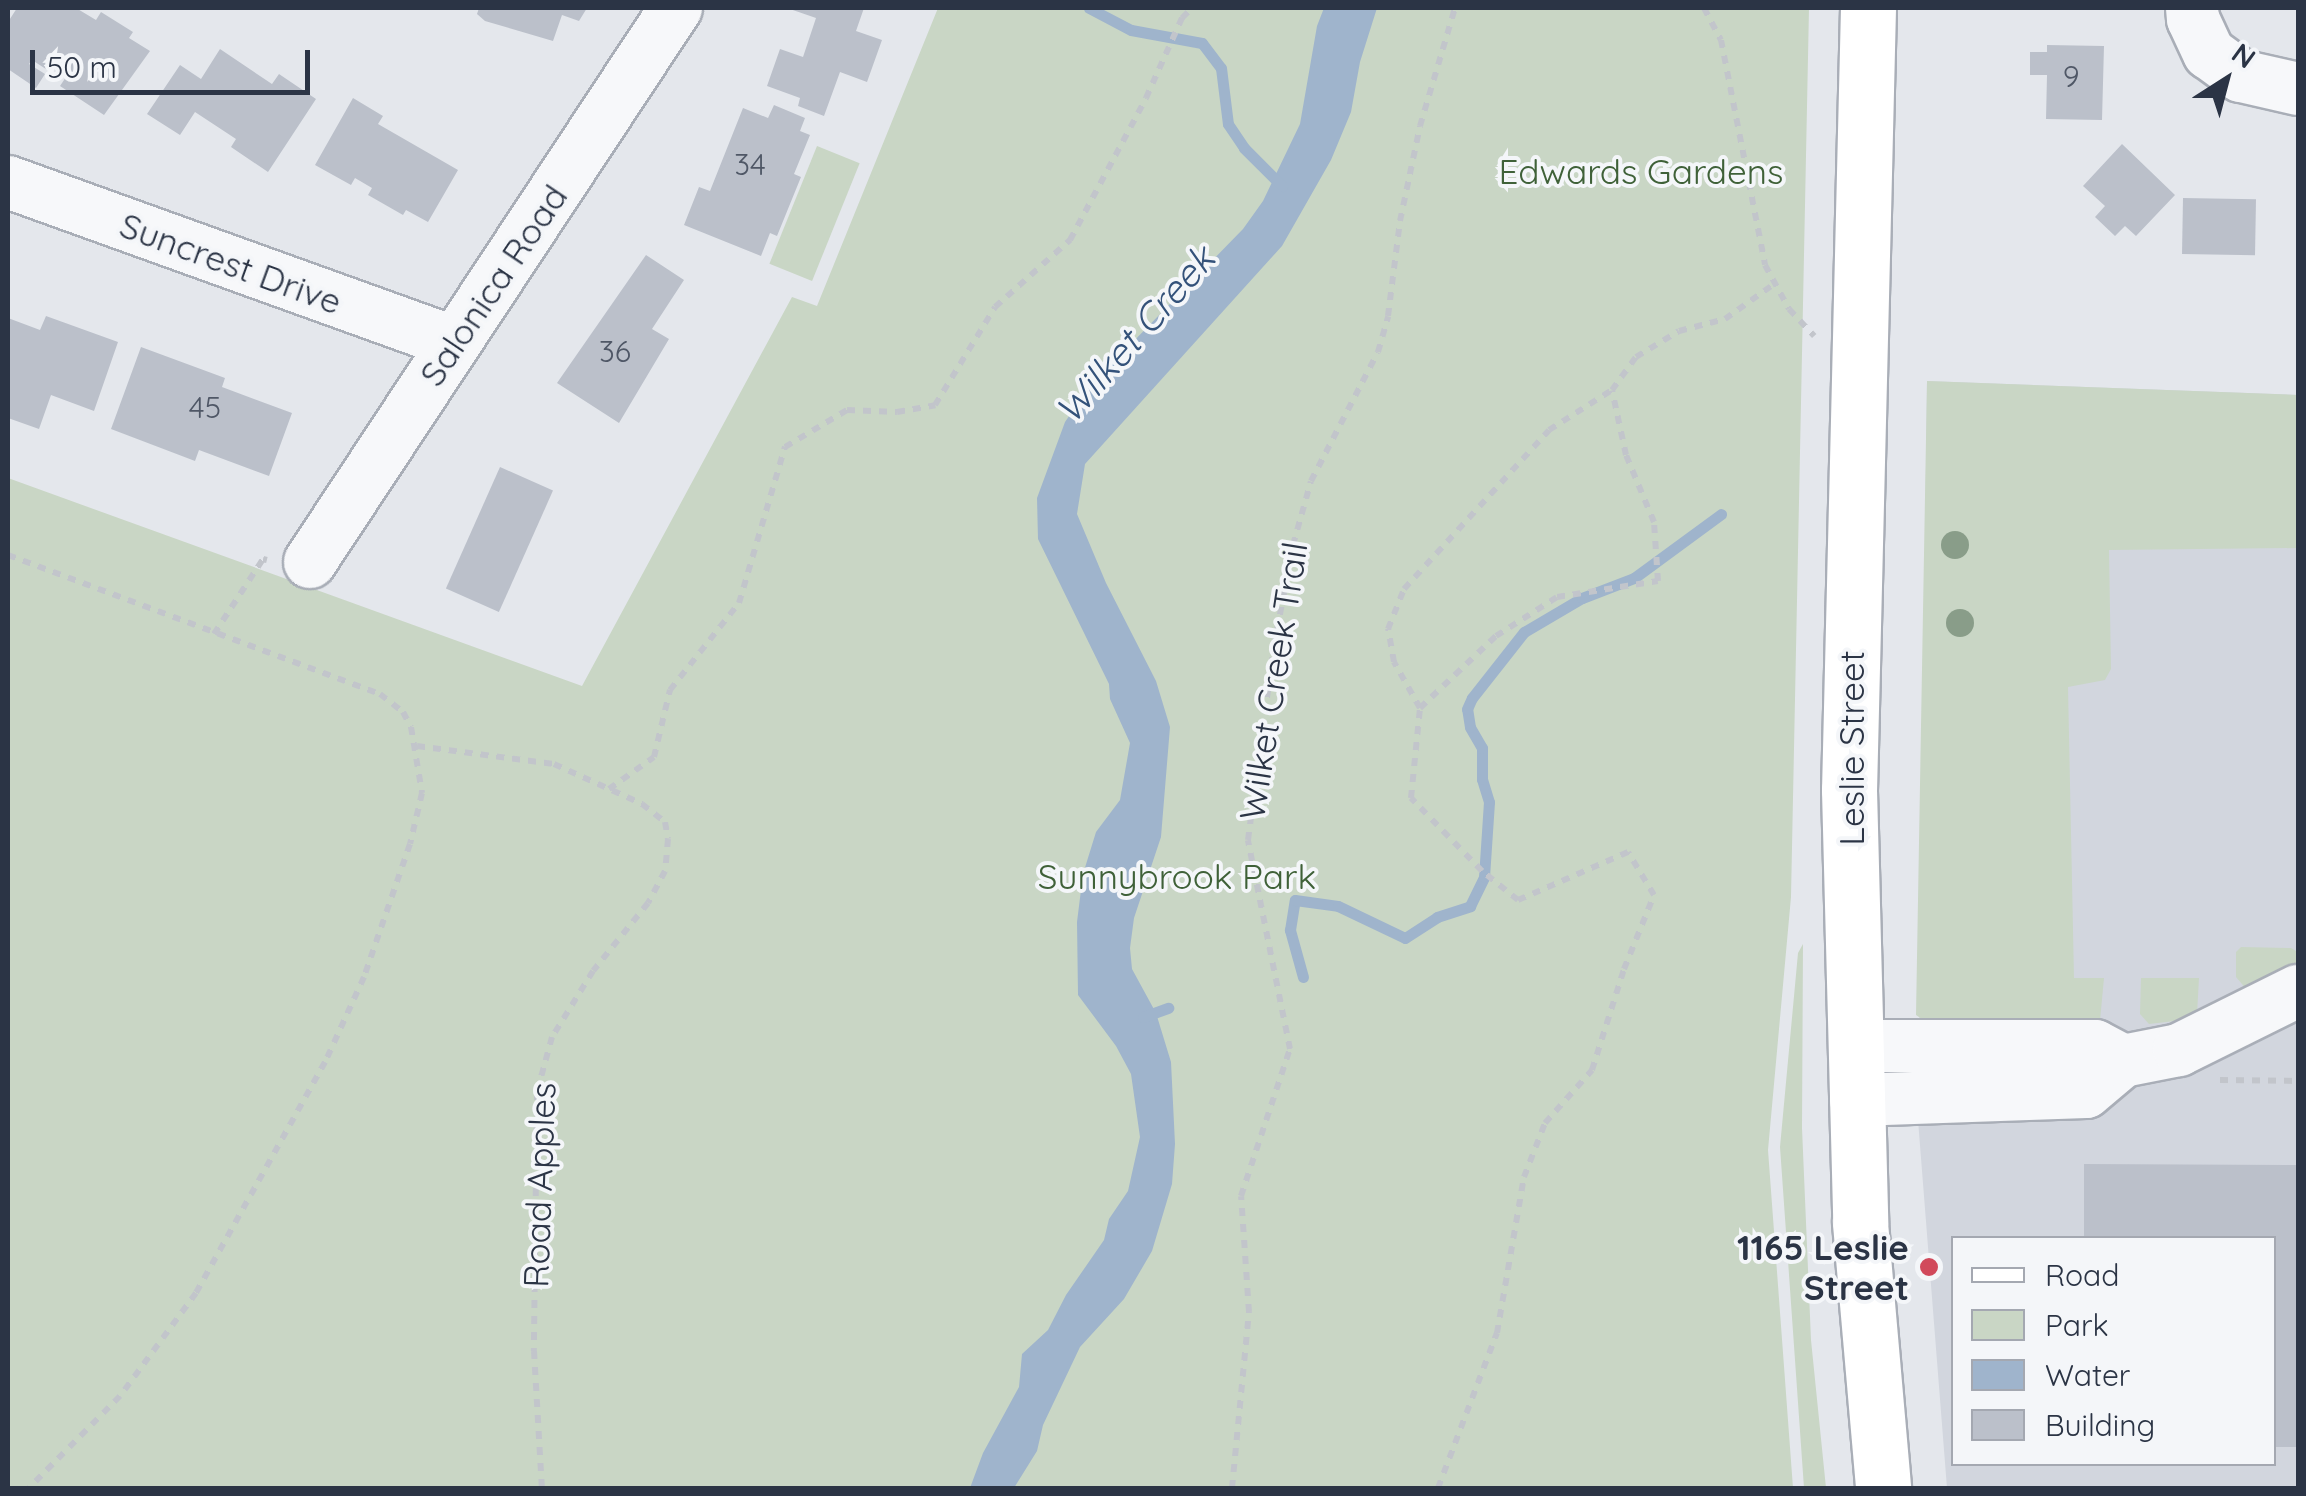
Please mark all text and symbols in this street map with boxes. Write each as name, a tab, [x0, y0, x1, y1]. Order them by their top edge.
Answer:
scale bar	[35, 30, 315, 92]
north arrow	[2176, 30, 2276, 130]
text: N	[2225, 35, 2263, 76]
text: 50 m	[47, 48, 117, 86]
house number: 9	[2063, 58, 2079, 94]
house number: 34	[734, 146, 766, 182]
park label: Edwards Gardens	[1499, 150, 1783, 192]
street label: Salonica Road	[410, 177, 576, 393]
street label: Suncrest Drive	[115, 204, 347, 322]
water label: Wilket Creek	[1046, 237, 1224, 433]
house number: 36	[599, 333, 631, 369]
house number: 45	[189, 389, 221, 425]
street label: Wilket Creek Trail	[1230, 539, 1316, 823]
street label: Leslie Street	[1830, 650, 1872, 846]
park label: Sunnybrook Park	[1038, 855, 1316, 897]
street label: Road Apples	[514, 1082, 564, 1288]
place label: 1165 Leslie Street	[1737, 1226, 1909, 1308]
legend	[1951, 1236, 2276, 1466]
marker: 1165 Leslie Street	[1918, 1256, 1940, 1278]
text: Road	[2045, 1256, 2119, 1294]
text: Park	[2045, 1306, 2109, 1344]
text: Water	[2045, 1356, 2130, 1394]
text: Building	[2045, 1406, 2155, 1444]

